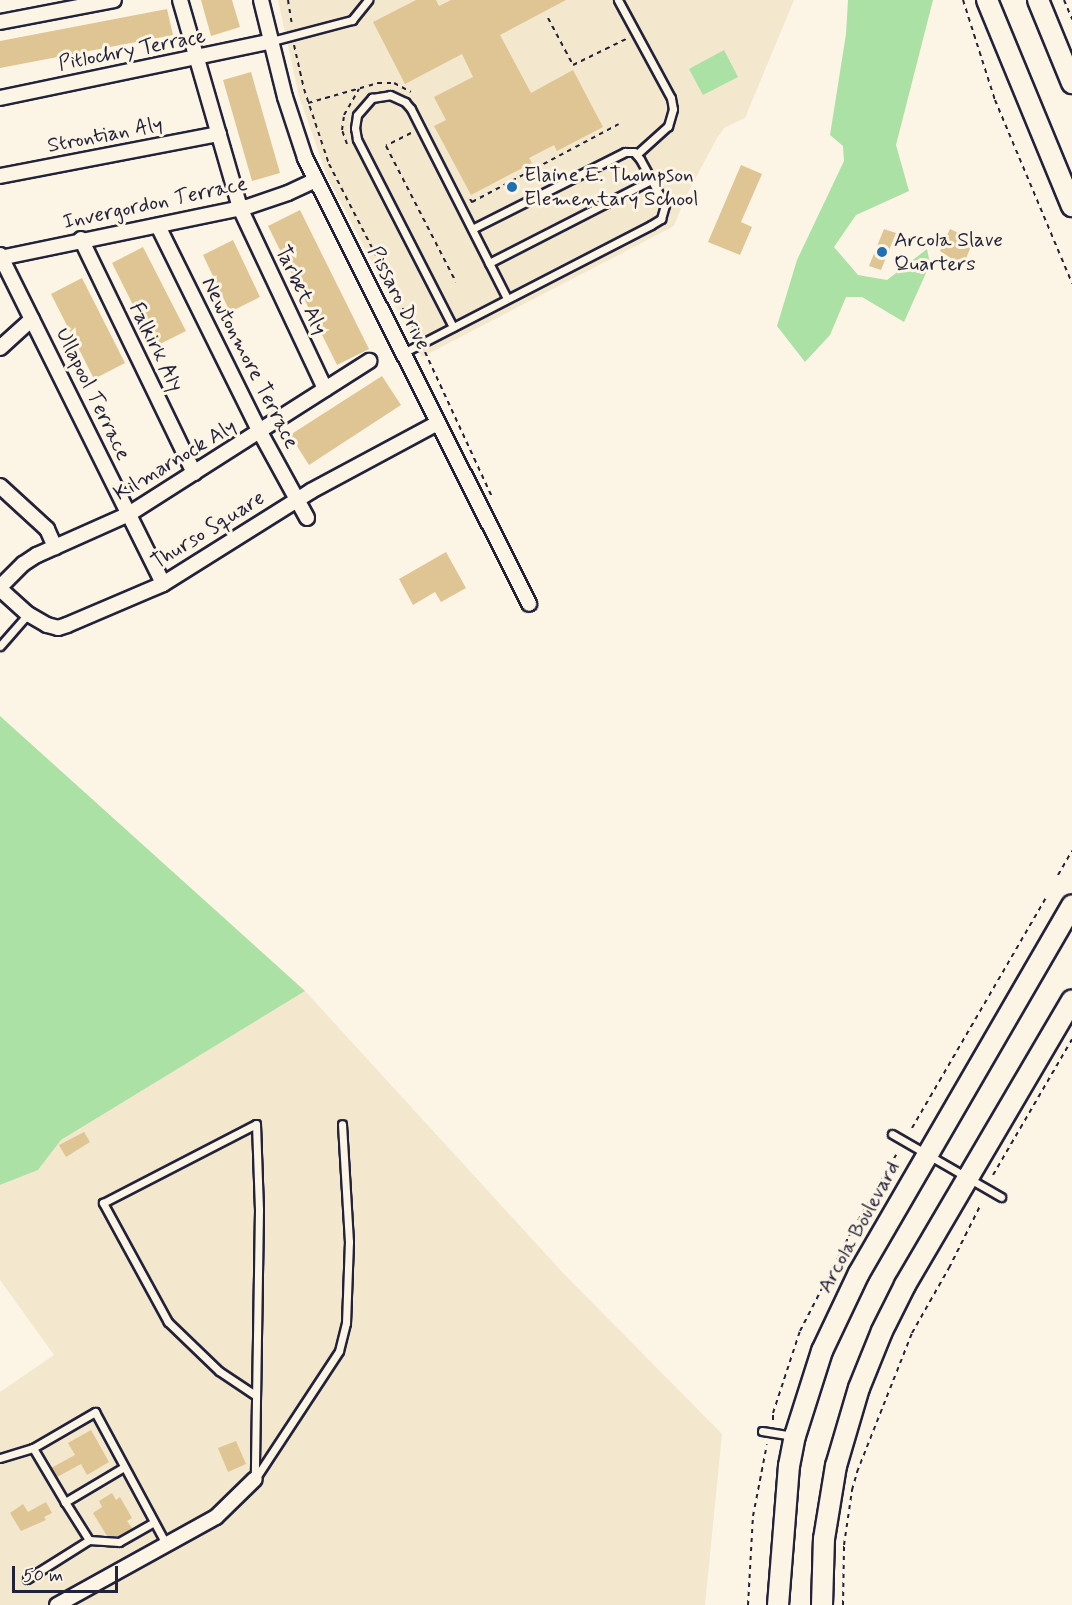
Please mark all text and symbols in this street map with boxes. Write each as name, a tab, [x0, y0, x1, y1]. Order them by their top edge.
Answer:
street label: Pitlochry Terrace	[57, 23, 207, 77]
street label: Strontian Aly	[45, 111, 165, 159]
place label: Elaine E. Thompson Elementary School	[524, 162, 699, 212]
street label: Invergordon Terrace	[65, 172, 245, 234]
marker: Elaine E. Thompson Elementary School	[505, 180, 519, 194]
place label: Arcola Slave Quarters	[894, 227, 1003, 277]
street label: Tarbet Aly	[269, 241, 333, 339]
street label: Pissaro Drive	[362, 242, 436, 354]
marker: Arcola Slave Quarters	[875, 245, 889, 259]
street label: Newtonmore Terrace	[197, 276, 303, 450]
street label: Falkirk Aly	[123, 297, 189, 397]
street label: Ullapool Terrace	[52, 328, 134, 460]
street label: Kilmarnock Aly	[109, 413, 241, 507]
street label: Thurso Square	[148, 486, 268, 574]
street label: Arcola Boulevard	[812, 1157, 906, 1297]
scale bar	[15, 1554, 122, 1592]
text: 50 m	[23, 1564, 63, 1588]

